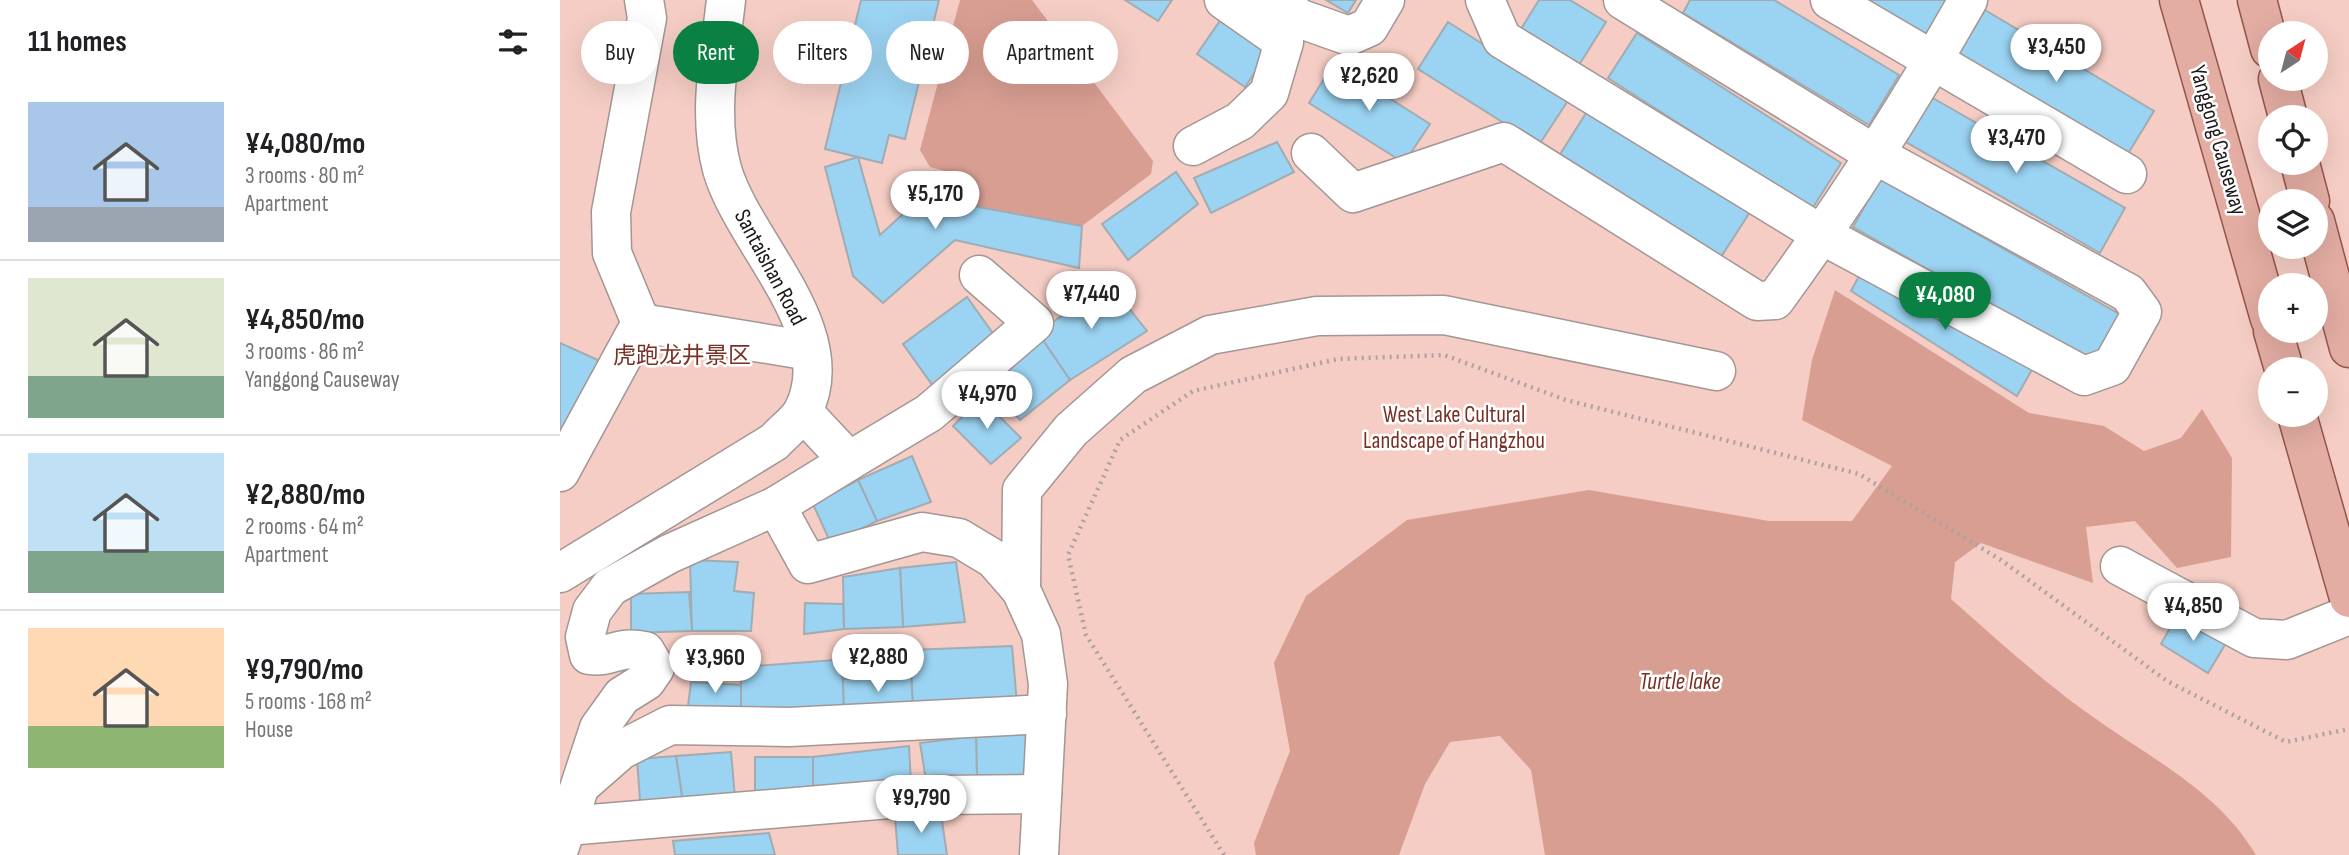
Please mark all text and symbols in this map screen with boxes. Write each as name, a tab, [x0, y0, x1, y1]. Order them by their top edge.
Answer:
chip: Buy	[581, 21, 659, 84]
chip: Rent	[673, 21, 759, 84]
chip: Filters	[773, 21, 872, 84]
chip: New	[886, 21, 969, 84]
chip: Apartment	[983, 21, 1118, 84]
north arrow	[2258, 21, 2328, 91]
map controls	[2258, 21, 2328, 427]
icon: filters	[494, 23, 532, 61]
text: 11 homes	[28, 24, 127, 60]
pin: ¥3,450	[1999, 24, 2113, 84]
text: ¥3,450	[2026, 33, 2086, 61]
pin: ¥2,620	[1312, 54, 1426, 113]
text: ¥2,620	[1339, 62, 1399, 90]
street label: Yanggong Causeway	[2183, 62, 2253, 219]
button: locate	[2258, 105, 2328, 175]
pin: ¥3,470	[1959, 116, 2073, 175]
text: ¥3,470	[1987, 124, 2045, 152]
text: ¥4,080/mo	[245, 126, 365, 162]
icon: home	[84, 130, 168, 214]
text: 3 rooms · 80 m²	[245, 162, 364, 190]
pin: ¥5,170	[878, 172, 992, 231]
text: ¥5,170	[906, 180, 964, 208]
button: layers	[2258, 189, 2328, 259]
text: Apartment	[245, 190, 329, 218]
street label: Santaishan Road	[728, 205, 812, 330]
pin: ¥7,440	[1034, 272, 1148, 331]
pin: ¥4,080	[1888, 272, 2002, 332]
button: +	[2258, 273, 2328, 343]
text: ¥7,440	[1062, 280, 1120, 308]
text: ¥4,080	[1915, 281, 1975, 309]
text: ¥4,850/mo	[245, 302, 365, 338]
icon: home	[84, 306, 168, 390]
text: 3 rooms · 86 m²	[245, 338, 364, 366]
park label: 虎跑龙井景区	[613, 342, 751, 370]
button: −	[2258, 357, 2328, 427]
text: Yanggong Causeway	[245, 366, 400, 394]
pin: ¥4,970	[930, 372, 1044, 431]
text: ¥4,970	[957, 380, 1017, 408]
park label: West Lake Cultural Landscape of Hangzhou	[1363, 401, 1545, 455]
text: ¥2,880/mo	[245, 477, 365, 513]
icon: home	[84, 481, 168, 565]
text: 2 rooms · 64 m²	[245, 513, 364, 541]
text: Apartment	[245, 541, 329, 569]
pin: ¥4,850	[2136, 584, 2250, 643]
text: ¥4,850	[2163, 592, 2223, 620]
pin: ¥2,880	[821, 634, 935, 694]
pin: ¥3,960	[658, 636, 772, 695]
text: ¥2,880	[848, 643, 908, 671]
text: ¥3,960	[685, 644, 745, 672]
text: ¥9,790/mo	[245, 652, 364, 688]
icon: home	[84, 656, 168, 740]
water label: Turtle lake	[1639, 667, 1721, 696]
text: 5 rooms · 168 m²	[245, 688, 372, 716]
text: House	[245, 716, 293, 744]
pin: ¥9,790	[864, 776, 978, 835]
text: ¥9,790	[892, 784, 950, 812]

